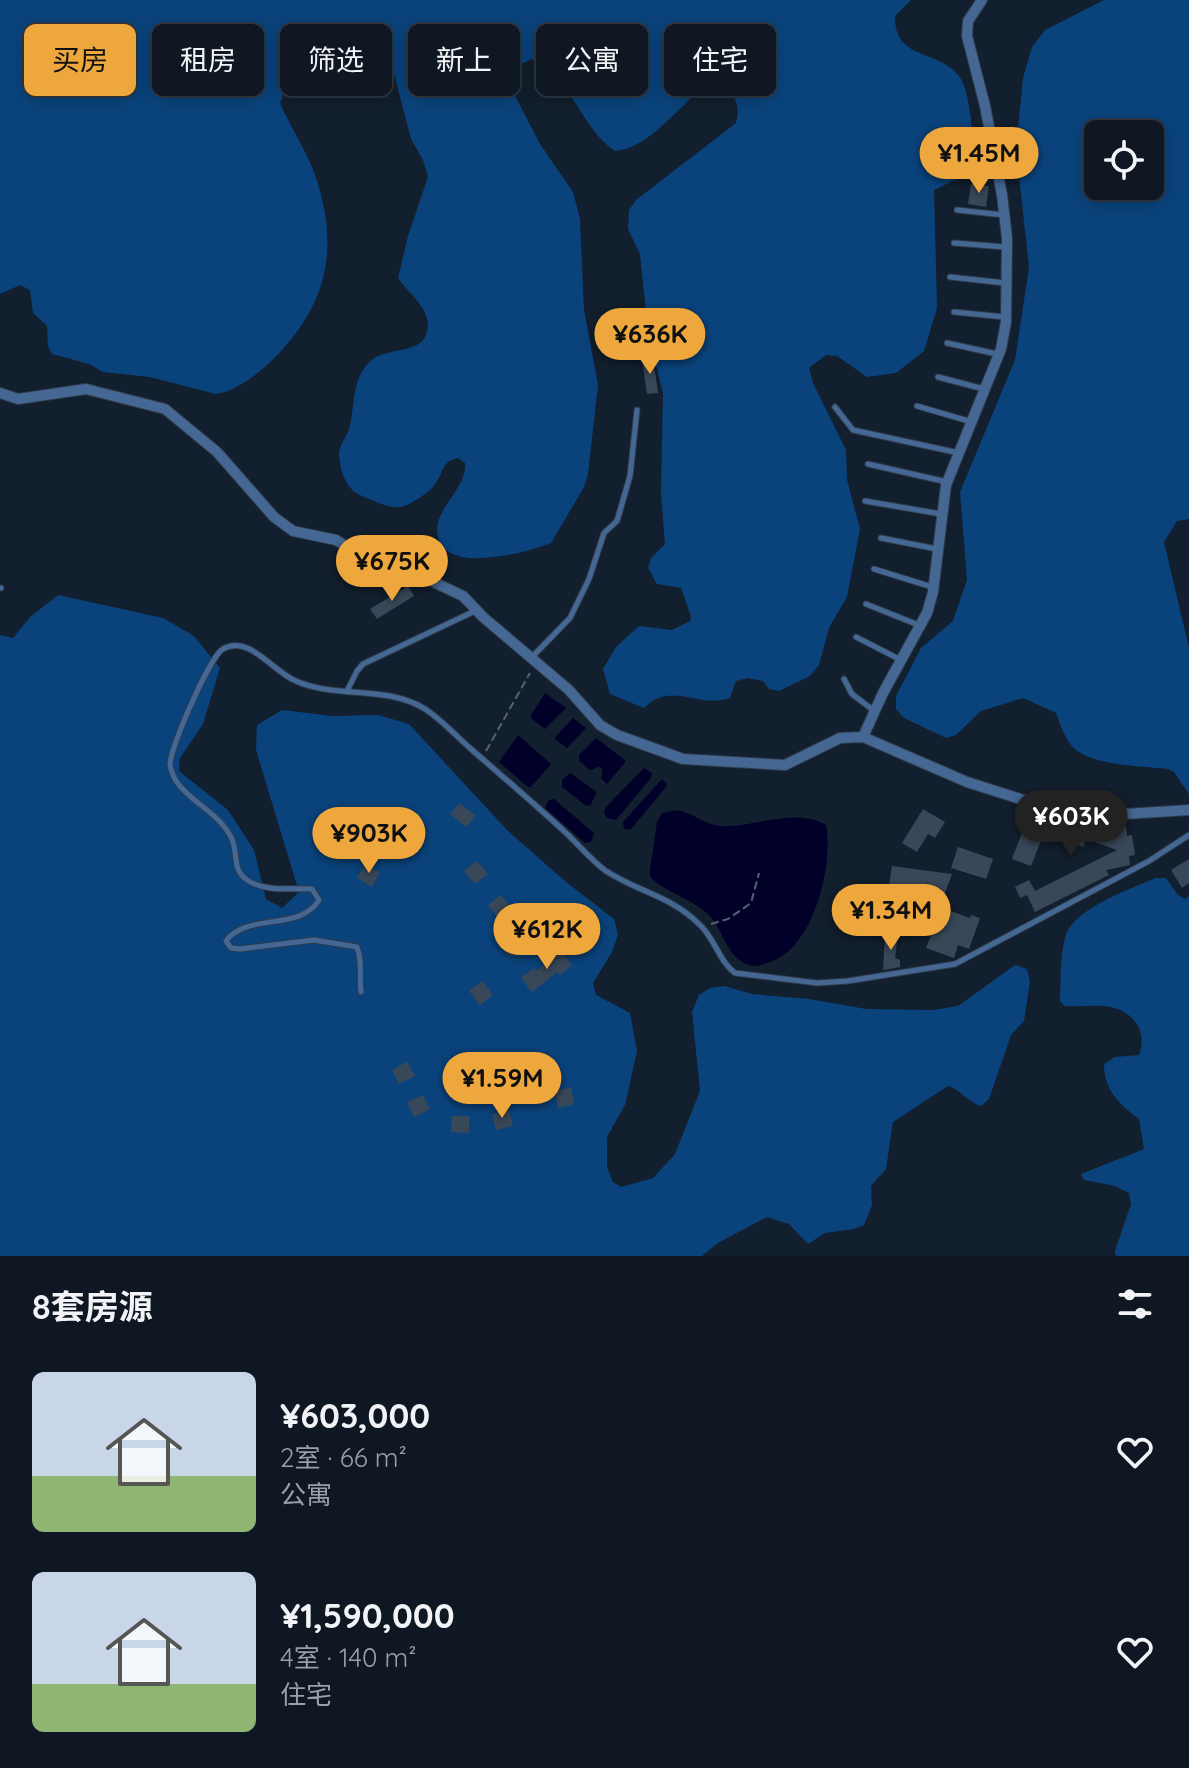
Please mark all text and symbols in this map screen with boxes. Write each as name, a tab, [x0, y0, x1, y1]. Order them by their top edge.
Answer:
chip: 买房	[24, 24, 136, 96]
chip: 租房	[152, 24, 264, 96]
chip: 筛选	[280, 24, 392, 96]
chip: 新上	[408, 24, 520, 96]
chip: 公寓	[536, 24, 648, 96]
chip: 住宅	[664, 24, 776, 96]
map controls	[1084, 120, 1164, 200]
button: locate	[1084, 120, 1164, 200]
pin: ¥1.45M	[914, 127, 1044, 195]
text: ¥1.45M	[938, 136, 1020, 169]
pin: ¥636K	[594, 308, 706, 376]
text: ¥636K	[612, 317, 688, 350]
pin: ¥675K	[336, 535, 448, 603]
text: ¥675K	[354, 544, 430, 577]
pin: ¥603K	[1015, 790, 1127, 858]
text: ¥603K	[1033, 799, 1109, 832]
pin: ¥903K	[313, 807, 425, 875]
text: ¥903K	[330, 816, 408, 849]
pin: ¥1.34M	[826, 884, 956, 952]
text: ¥1.34M	[850, 893, 932, 926]
pin: ¥612K	[491, 903, 603, 971]
text: ¥612K	[511, 912, 583, 945]
pin: ¥1.59M	[437, 1052, 567, 1120]
text: ¥1.59M	[460, 1061, 544, 1094]
icon: filters	[1113, 1282, 1157, 1326]
text: 8套房源	[32, 1285, 153, 1328]
text: ¥603,000	[280, 1394, 430, 1437]
icon: home	[96, 1404, 192, 1500]
icon: heart	[1113, 1430, 1157, 1474]
text: 2室 · 66 m²	[280, 1441, 407, 1474]
text: 公寓	[280, 1478, 332, 1511]
text: ¥1,590,000	[280, 1594, 455, 1637]
icon: home	[96, 1604, 192, 1700]
icon: heart	[1113, 1630, 1157, 1674]
text: 4室 · 140 m²	[280, 1641, 416, 1674]
text: 住宅	[280, 1678, 332, 1711]

